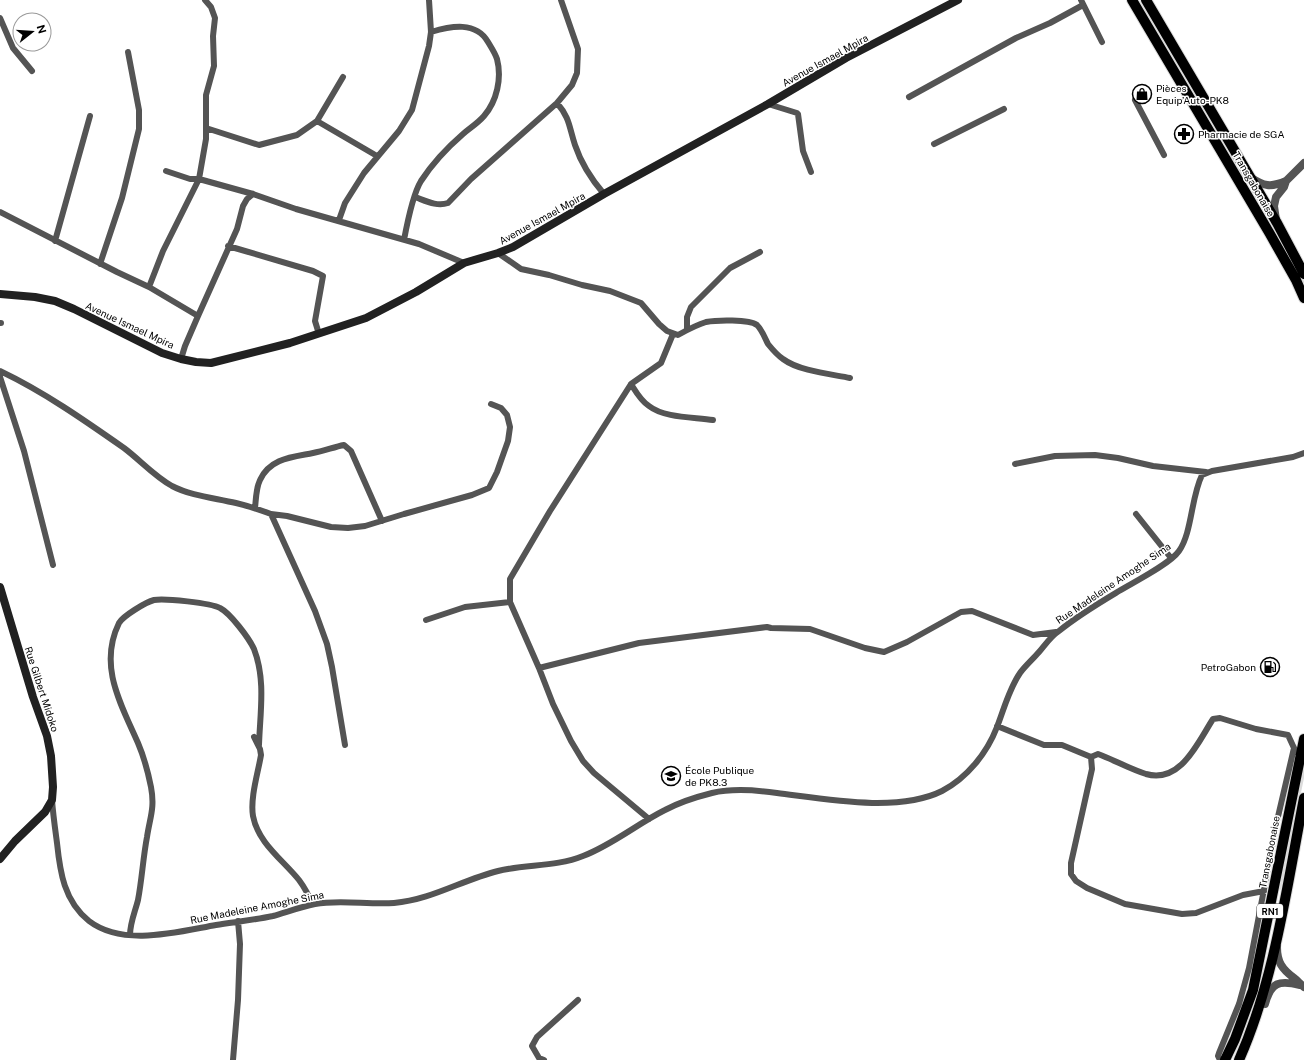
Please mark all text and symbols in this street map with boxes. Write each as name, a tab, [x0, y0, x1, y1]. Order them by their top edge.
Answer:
north arrow	[12, 12, 52, 52]
text: N	[35, 23, 49, 35]
street label: Avenue Ismael Mpira	[780, 31, 870, 89]
place label: Pièces Equip’Auto-PK8	[1156, 82, 1229, 106]
shop icon: Pièces Equip’Auto-PK8	[1131, 83, 1153, 105]
pharmacy icon: Pharmacie de SGA	[1173, 123, 1195, 145]
place label: Pharmacie de SGA	[1198, 128, 1285, 140]
street label: Transgabonaise	[1230, 149, 1278, 219]
street label: Avenue Ismael Mpira	[497, 189, 587, 247]
street label: Avenue Ismael Mpira	[84, 299, 176, 351]
street label: Rue Madeleine Amoghe Sima	[1053, 540, 1173, 626]
street label: Rue Gilbert Midoko	[23, 645, 62, 734]
fuel station icon: PetroGabon	[1259, 656, 1281, 678]
place label: PetroGabon	[1201, 661, 1256, 673]
place label: École Publique de PK8.3	[685, 764, 754, 788]
school or university icon: École Publique de PK8.3	[660, 765, 682, 787]
street label: Transgabonaise	[1256, 815, 1282, 889]
street label: Rue Madeleine Amoghe Sima	[189, 888, 325, 926]
road number: RN1	[1257, 904, 1283, 918]

